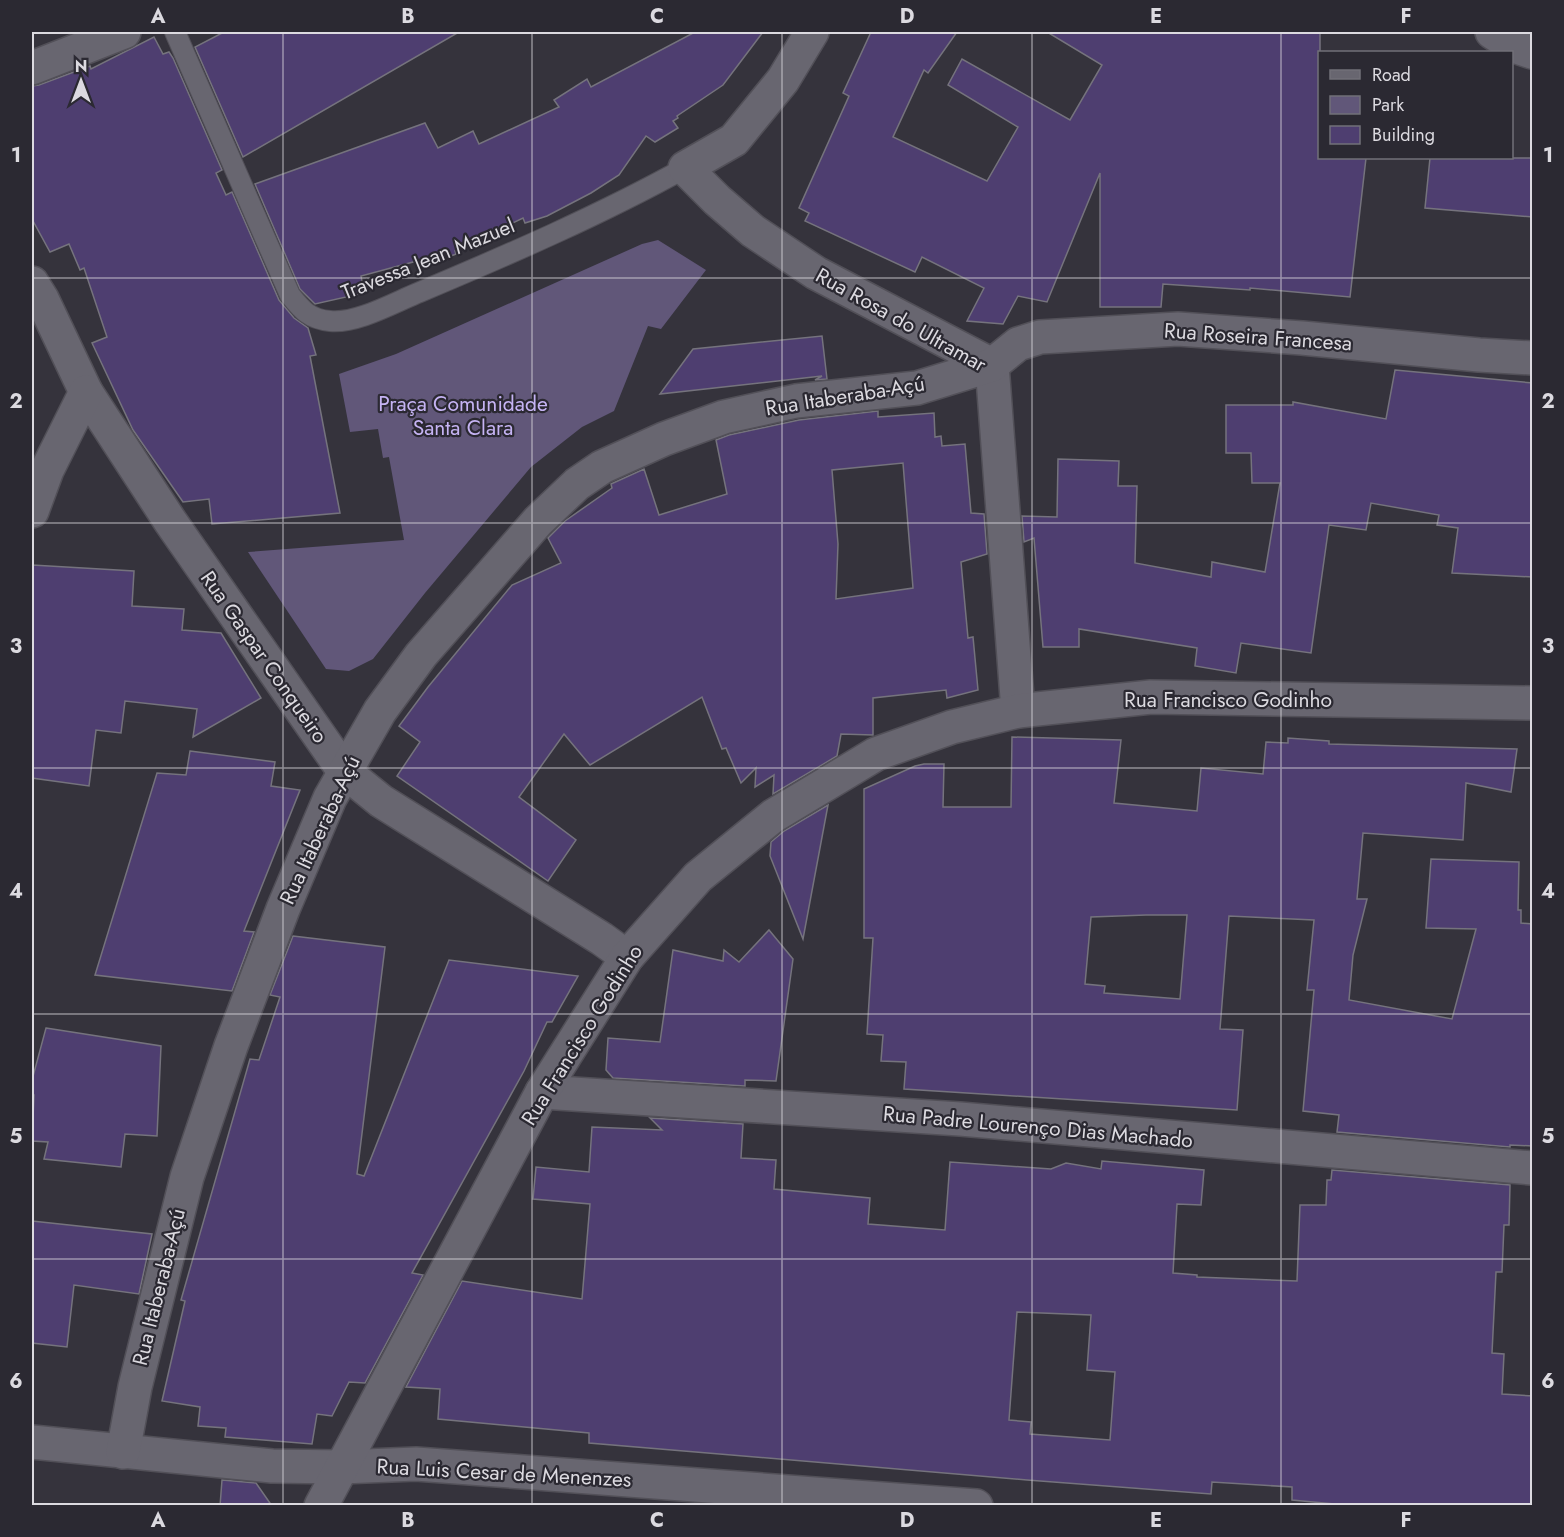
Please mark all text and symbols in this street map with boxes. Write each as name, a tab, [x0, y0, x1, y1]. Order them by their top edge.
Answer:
text: A	[150, 2, 166, 31]
text: B	[401, 2, 415, 31]
text: C	[650, 2, 664, 31]
text: D	[900, 2, 914, 31]
text: E	[1150, 2, 1162, 31]
text: F	[1400, 2, 1412, 31]
north arrow	[51, 51, 111, 111]
legend	[1318, 51, 1513, 159]
text: N	[75, 55, 87, 78]
text: Road	[1372, 62, 1411, 88]
text: Park	[1372, 92, 1404, 118]
text: Building	[1372, 122, 1435, 148]
text: 1	[11, 141, 21, 170]
text: 1	[1543, 141, 1553, 170]
street label: Travessa Jean Mazuel	[337, 210, 519, 308]
street label: Rua Rosa do Ultramar	[810, 261, 993, 380]
street label: Rua Roseira Francesa	[1163, 315, 1353, 359]
street label: Rua Itaberaba-Açú	[763, 369, 927, 423]
text: 2	[9, 387, 23, 416]
text: 2	[1541, 387, 1555, 416]
park label: Praça Comunidade Santa Clara	[378, 389, 548, 443]
street label: Rua Gaspar Conqueiro	[193, 565, 335, 749]
text: 3	[10, 632, 22, 661]
text: 3	[1542, 632, 1554, 661]
street label: Rua Francisco Godinho	[1124, 685, 1332, 715]
street label: Rua Itaberaba-Açú	[272, 751, 368, 909]
text: 4	[9, 877, 23, 906]
text: 4	[1541, 877, 1555, 906]
street label: Rua Francisco Godinho	[514, 939, 650, 1131]
street label: Rua Padre Lourenço Dias Machado	[882, 1099, 1194, 1155]
text: 5	[10, 1122, 23, 1151]
text: 5	[1542, 1122, 1555, 1151]
street label: Rua Itaberaba-Açú	[125, 1205, 193, 1369]
text: 6	[9, 1367, 23, 1396]
text: 6	[1541, 1367, 1555, 1396]
street label: Rua Luis Cesar de Menenzes	[376, 1451, 632, 1495]
text: A	[150, 1506, 166, 1535]
text: B	[401, 1506, 415, 1535]
text: C	[650, 1506, 664, 1535]
text: D	[900, 1506, 914, 1535]
text: E	[1150, 1506, 1162, 1535]
text: F	[1400, 1506, 1412, 1535]

